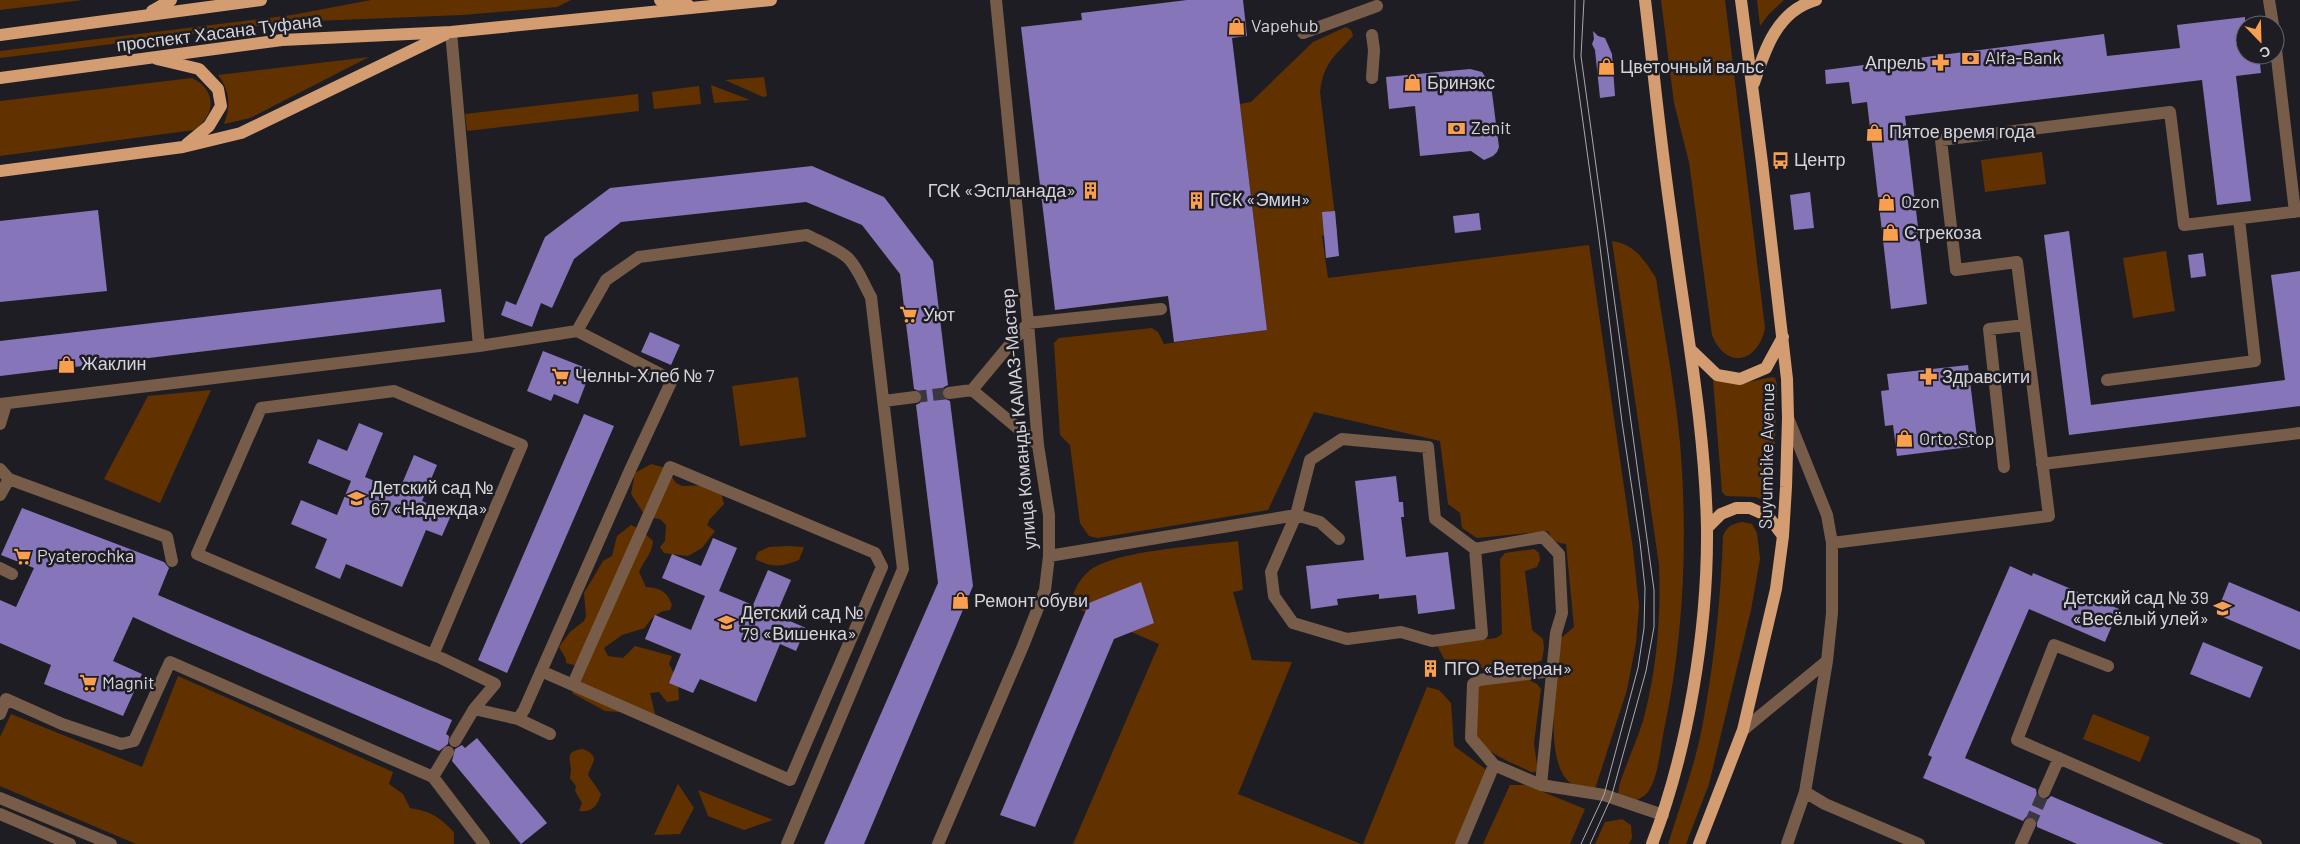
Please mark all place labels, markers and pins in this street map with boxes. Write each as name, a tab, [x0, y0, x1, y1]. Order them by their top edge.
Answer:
place label: Vapehub	[1251, 14, 1319, 36]
shop icon: Vapehub	[1227, 16, 1247, 36]
place label: Alfa-Bank	[1985, 46, 2062, 68]
bank icon: Alfa-Bank	[1961, 48, 1981, 68]
place label: Апрель	[1865, 51, 1926, 73]
pharmacy icon: Апрель	[1930, 53, 1950, 73]
place label: Цветочный вальс	[1620, 55, 1764, 77]
shop icon: Цветочный вальс	[1596, 57, 1616, 77]
place label: Бринэкс	[1427, 71, 1495, 93]
shop icon: Бринэкс	[1403, 73, 1423, 93]
place label: Zenit	[1471, 116, 1511, 138]
bank icon: Zenit	[1447, 118, 1467, 138]
place label: Пятое время года	[1889, 120, 2036, 142]
shop icon: Пятое время года	[1865, 122, 1885, 142]
place label: Центр	[1794, 148, 1846, 170]
bus stop icon: Центр	[1770, 150, 1790, 170]
place label: ГСК «Эспланада»	[928, 179, 1076, 201]
building icon: ГСК «Эспланада»	[1080, 181, 1100, 201]
place label: ГСК «Эмин»	[1210, 188, 1311, 210]
building icon: ГСК «Эмин»	[1186, 190, 1206, 210]
place label: Ozon	[1901, 190, 1940, 212]
shop icon: Ozon	[1877, 192, 1897, 212]
place label: Стрекоза	[1904, 221, 1982, 243]
shop icon: Стрекоза	[1880, 223, 1900, 243]
place label: Уют	[923, 303, 955, 325]
supermarket icon: Уют	[899, 305, 919, 325]
place label: Жаклин	[81, 352, 146, 374]
shop icon: Жаклин	[57, 354, 77, 374]
place label: Челны-Хлеб № 7	[575, 364, 715, 386]
place label: Здравсити	[1942, 365, 2030, 387]
supermarket icon: Челны-Хлеб № 7	[551, 366, 571, 386]
pharmacy icon: Здравсити	[1918, 367, 1938, 387]
place label: Orto.Stop	[1919, 427, 1994, 449]
shop icon: Orto.Stop	[1895, 429, 1915, 449]
place label: Детский сад № 67 «Надежда»	[371, 476, 494, 519]
school or university icon: Детский сад № 67 «Надежда»	[347, 488, 367, 508]
place label: Pyaterochka	[37, 544, 134, 566]
supermarket icon: Pyaterochka	[13, 546, 33, 566]
place label: Детский сад № 39 «Весёлый улей»	[2064, 586, 2209, 629]
place label: Ремонт обуви	[974, 589, 1088, 611]
shop icon: Ремонт обуви	[950, 591, 970, 611]
school or university icon: Детский сад № 39 «Весёлый улей»	[2213, 598, 2233, 618]
place label: Детский сад № 79 «Вишенка»	[741, 601, 864, 644]
school or university icon: Детский сад № 79 «Вишенка»	[717, 613, 737, 633]
place label: ПГО «Ветеран»	[1444, 657, 1572, 679]
building icon: ПГО «Ветеран»	[1420, 659, 1440, 679]
place label: Magnit	[102, 671, 155, 693]
supermarket icon: Magnit	[78, 673, 98, 693]

